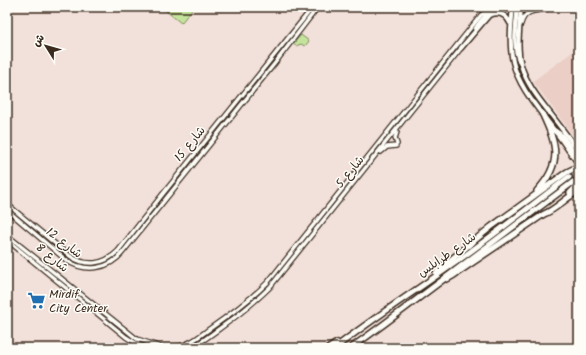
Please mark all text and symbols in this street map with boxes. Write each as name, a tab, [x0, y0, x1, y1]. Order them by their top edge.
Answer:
north arrow	[26, 26, 66, 66]
text: ش	[28, 30, 50, 51]
street label: شارع 15	[170, 122, 210, 166]
street label: شارع 5	[331, 152, 369, 192]
street label: شارع 12	[42, 223, 86, 263]
street label: شارع طرابلس	[414, 228, 480, 282]
street label: شارع 8	[31, 239, 73, 277]
place label: Mirdif City Center	[49, 285, 108, 318]
supermarket icon: Mirdif City Center	[26, 291, 46, 311]

